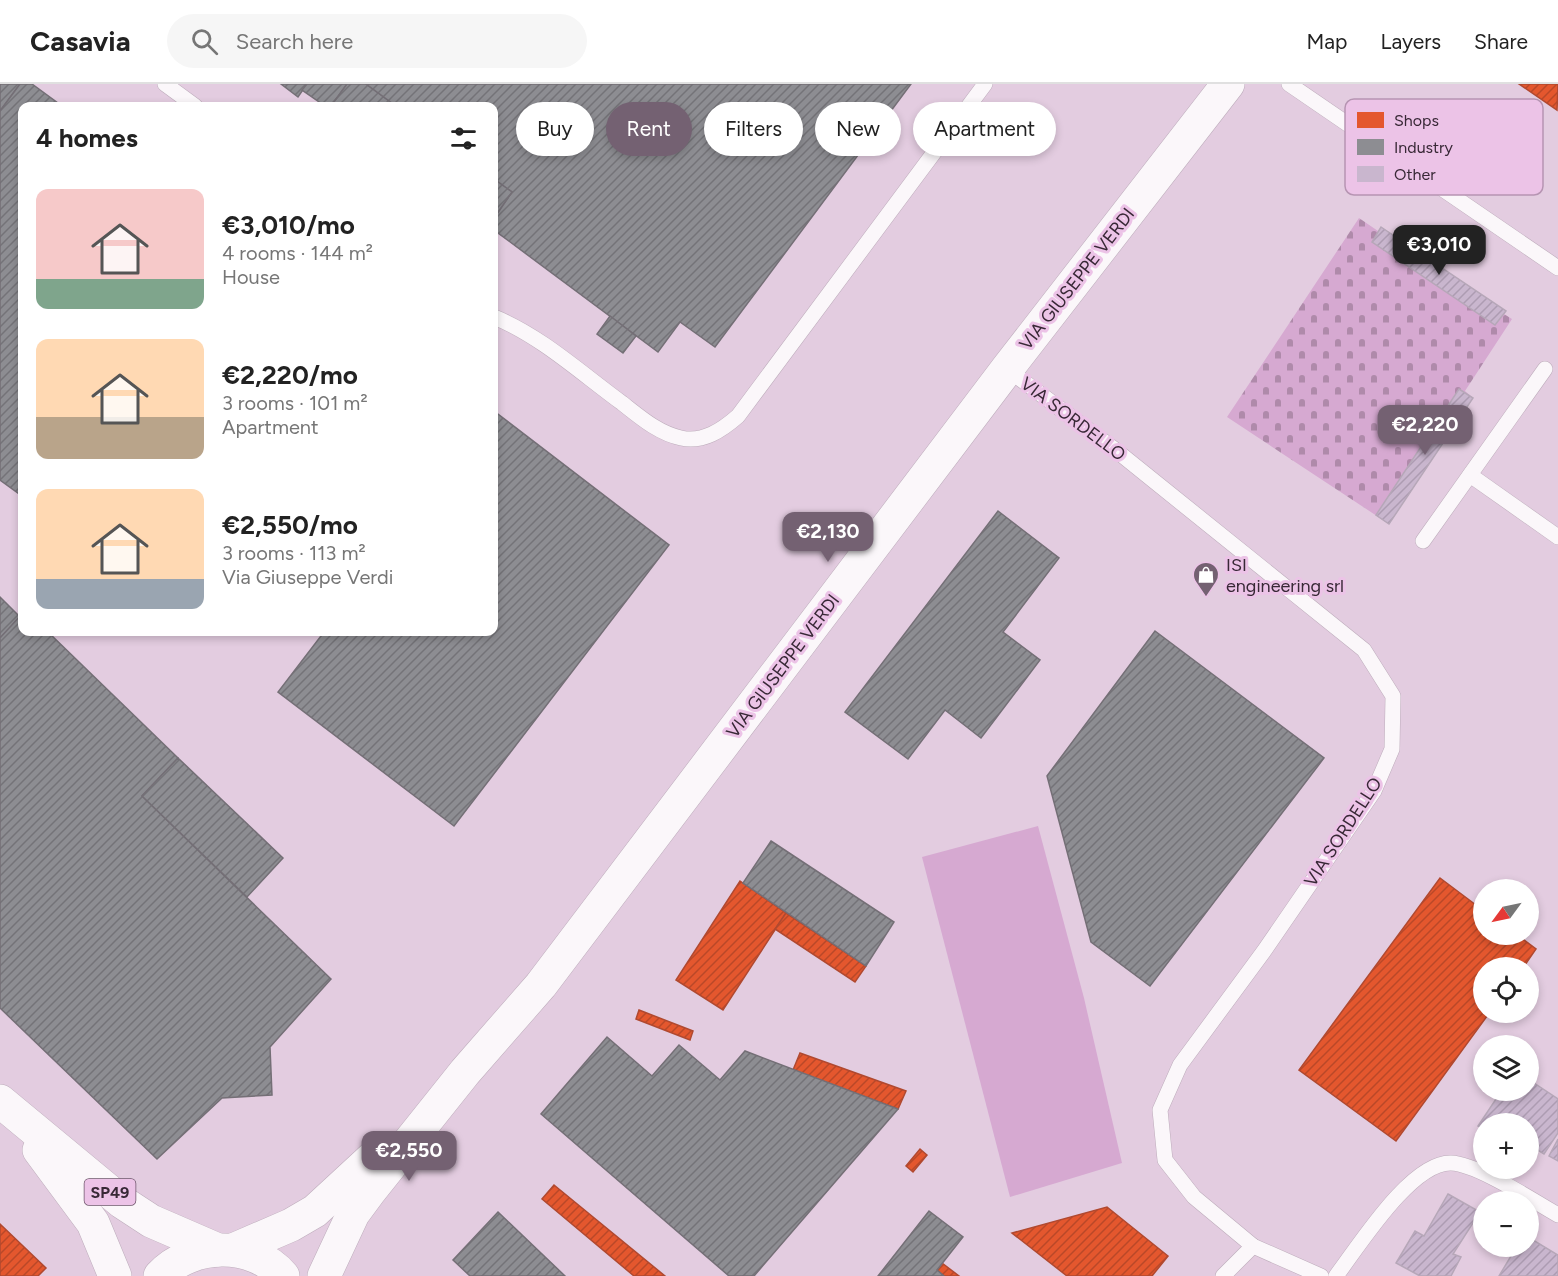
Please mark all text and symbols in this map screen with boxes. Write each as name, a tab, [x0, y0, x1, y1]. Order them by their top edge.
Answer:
search box	[167, 14, 587, 68]
text: Casavia	[30, 24, 131, 58]
icon: search	[188, 25, 221, 58]
text: Search here	[236, 28, 353, 55]
text: Map	[1307, 29, 1347, 54]
text: Layers	[1380, 29, 1441, 54]
text: Share	[1474, 29, 1528, 54]
legend	[1345, 99, 1543, 195]
chip: Buy	[516, 102, 594, 156]
chip: Rent	[606, 102, 692, 156]
chip: Filters	[704, 102, 803, 156]
chip: New	[815, 102, 901, 156]
chip: Apartment	[913, 102, 1056, 156]
text: Shops	[1394, 111, 1439, 130]
text: 4 homes	[36, 122, 138, 154]
icon: filters	[447, 122, 480, 155]
text: Industry	[1394, 138, 1453, 157]
text: Other	[1394, 165, 1436, 184]
street label: VIA GIUSEPPE VERDI	[1015, 204, 1139, 354]
text: €3,010/mo	[222, 209, 355, 241]
icon: home	[84, 213, 156, 285]
pin: €3,010	[1390, 225, 1488, 276]
text: €3,010	[1407, 232, 1471, 256]
text: 4 rooms · 144 m²	[222, 241, 373, 265]
text: House	[222, 265, 280, 289]
text: €2,220/mo	[222, 359, 358, 391]
icon: home	[84, 363, 156, 435]
street label: VIA SORDELLO	[1016, 372, 1130, 466]
text: 3 rooms · 101 m²	[222, 391, 368, 415]
pin: €2,220	[1376, 405, 1474, 456]
text: €2,220	[1392, 412, 1458, 436]
text: Apartment	[222, 415, 319, 439]
text: €2,550/mo	[222, 509, 358, 541]
pin: €2,130	[779, 512, 877, 563]
icon: home	[84, 513, 156, 585]
text: €2,130	[796, 519, 860, 543]
text: 3 rooms · 113 m²	[222, 541, 366, 565]
place label: ISI engineering srl	[1226, 554, 1344, 597]
shop icon: ISI engineering srl	[1191, 560, 1221, 598]
text: Via Giuseppe Verdi	[222, 565, 393, 589]
street label: VIA GIUSEPPE VERDI	[722, 590, 844, 742]
street label: VIA SORDELLO	[1300, 773, 1386, 891]
north arrow	[1473, 879, 1539, 945]
map controls	[1473, 879, 1539, 1257]
button: locate	[1473, 957, 1539, 1023]
button: layers	[1473, 1035, 1539, 1101]
button: +	[1473, 1113, 1539, 1179]
pin: €2,550	[360, 1131, 458, 1182]
text: €2,550	[376, 1138, 442, 1162]
road number: SP49	[84, 1179, 136, 1205]
button: −	[1473, 1191, 1539, 1257]

